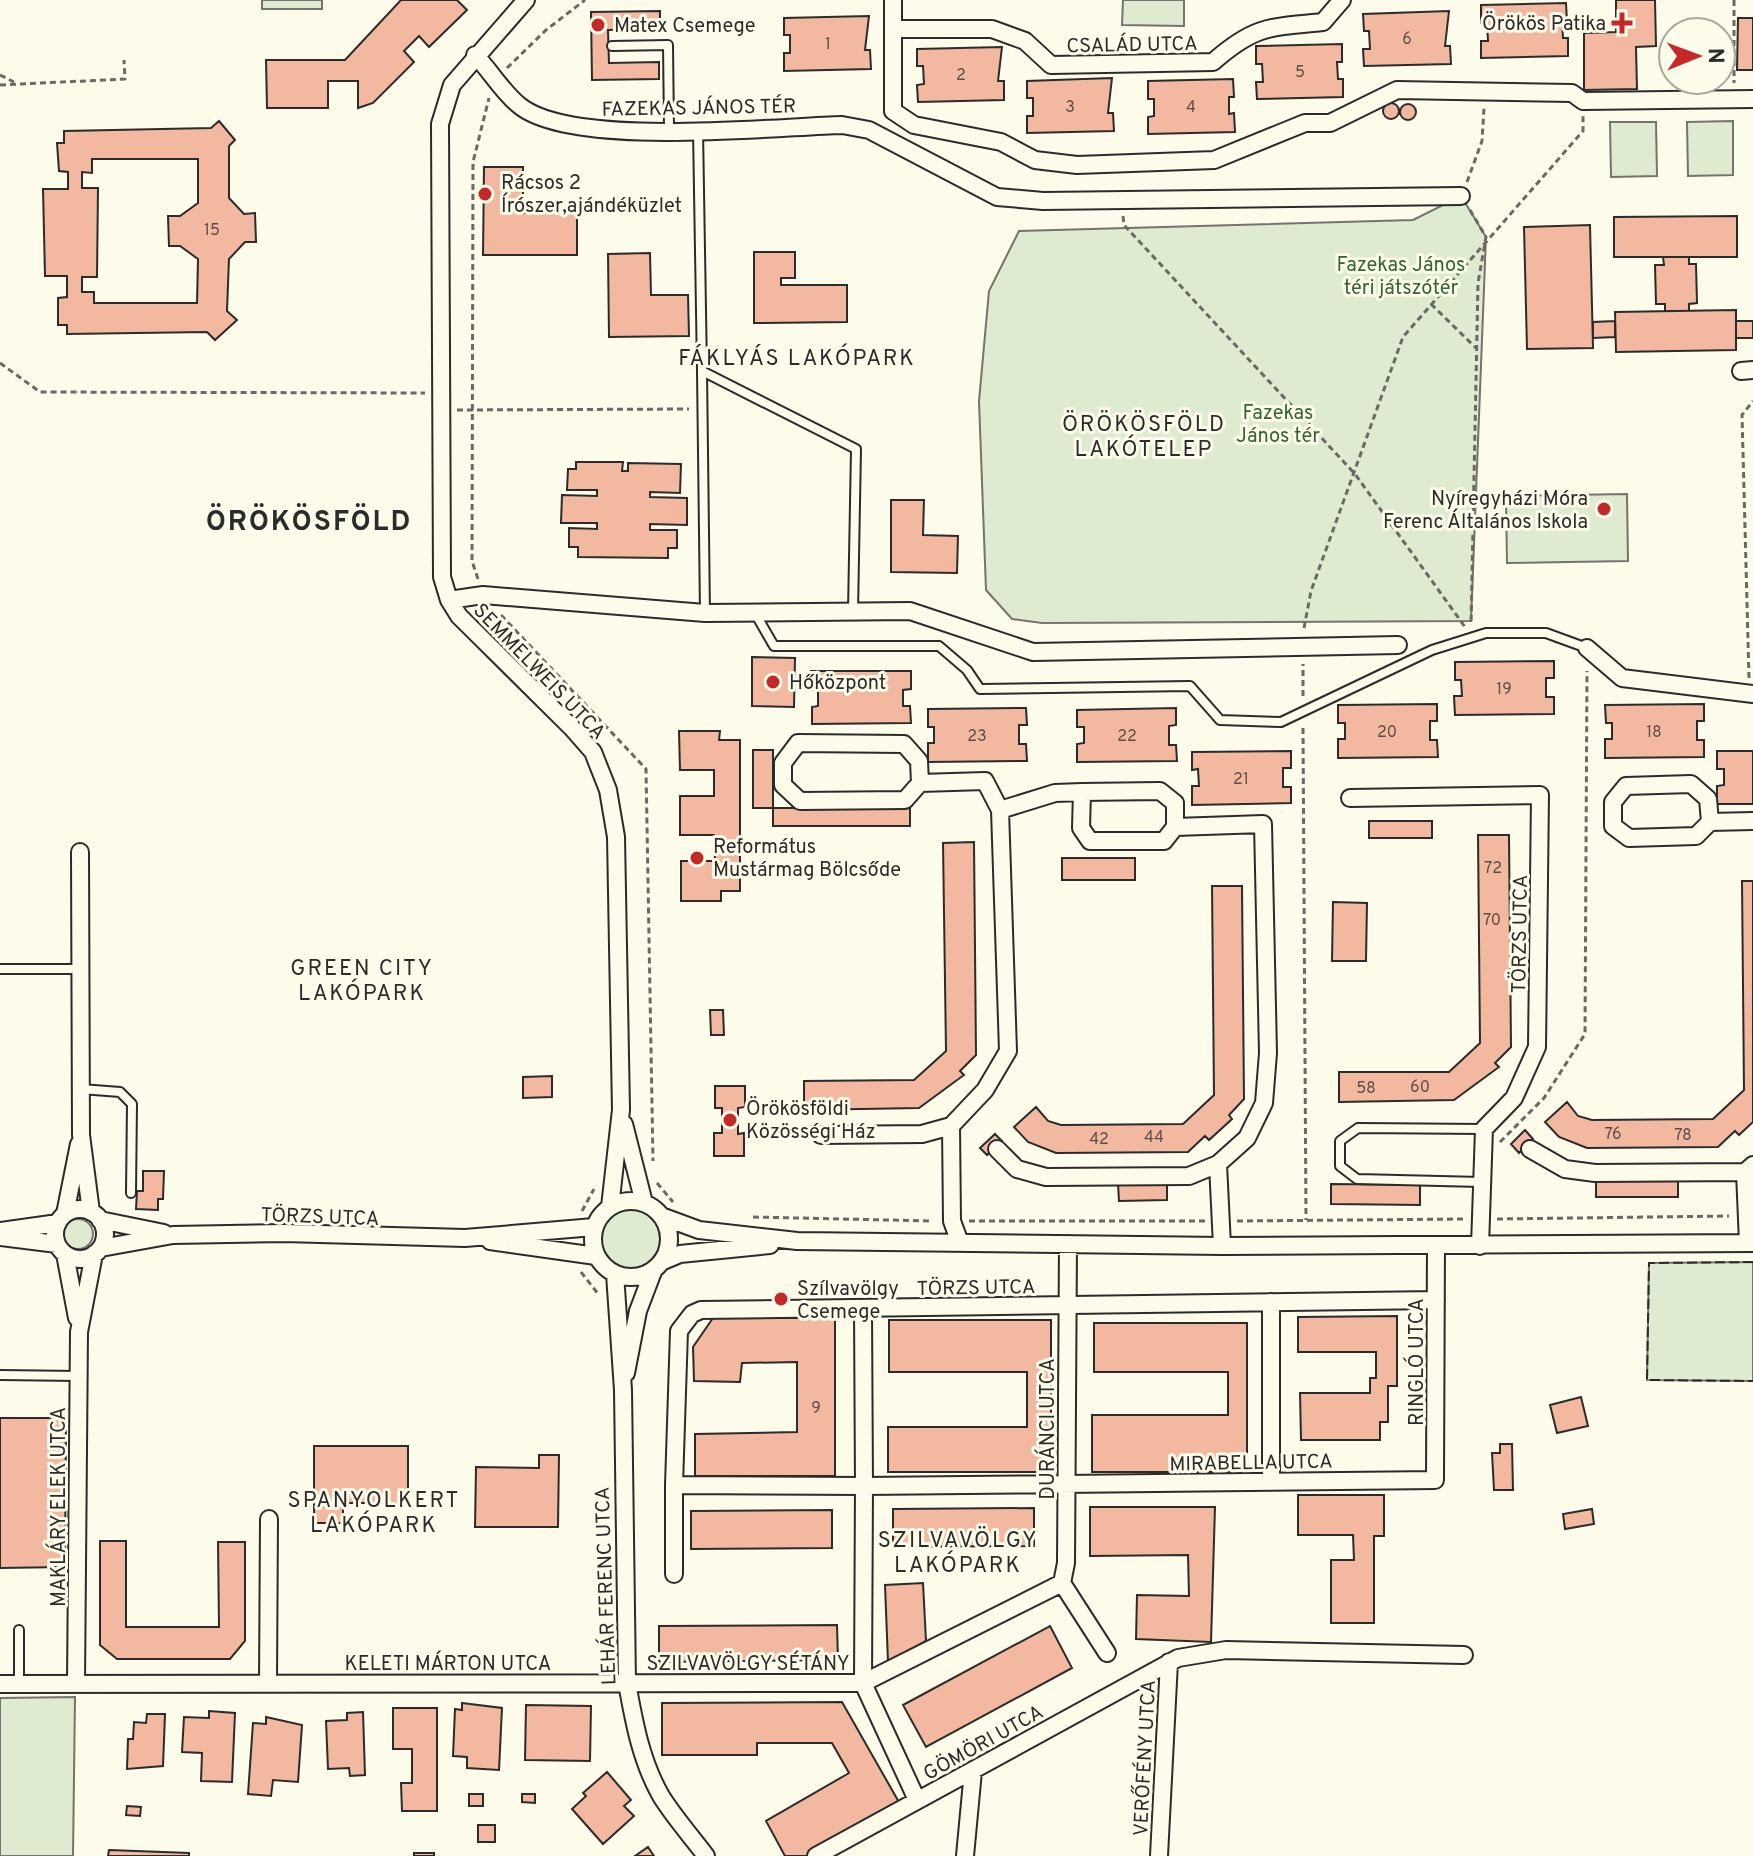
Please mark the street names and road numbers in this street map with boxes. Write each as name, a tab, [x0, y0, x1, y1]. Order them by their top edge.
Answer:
street label: CSALÁD UTCA	[1066, 30, 1198, 60]
street label: FAZEKAS JÁNOS TÉR	[601, 92, 797, 124]
street label: SEMMELWEIS UTCA	[467, 599, 610, 746]
street label: TÖRZS UTCA	[1506, 874, 1535, 994]
street label: TÖRZS UTCA	[260, 1202, 380, 1233]
street label: TÖRZS UTCA	[916, 1274, 1036, 1303]
street label: RINGLÓ UTCA	[1403, 1298, 1431, 1426]
street label: DURÁNCI UTCA	[1034, 1358, 1062, 1500]
street label: MAKLÁRY ELEK UTCA	[45, 1407, 73, 1607]
street label: MIRABELLA UTCA	[1169, 1450, 1333, 1478]
street label: LEHÁR FERENC UTCA	[589, 1486, 623, 1686]
street label: KELETI MÁRTON UTCA	[345, 1650, 551, 1678]
street label: SZILVAVÖLGY SÉTÁNY	[646, 1650, 850, 1678]
street label: VERŐFÉNY UTCA	[1127, 1679, 1163, 1837]
street label: GÖMÖRI UTCA	[919, 1699, 1049, 1787]

